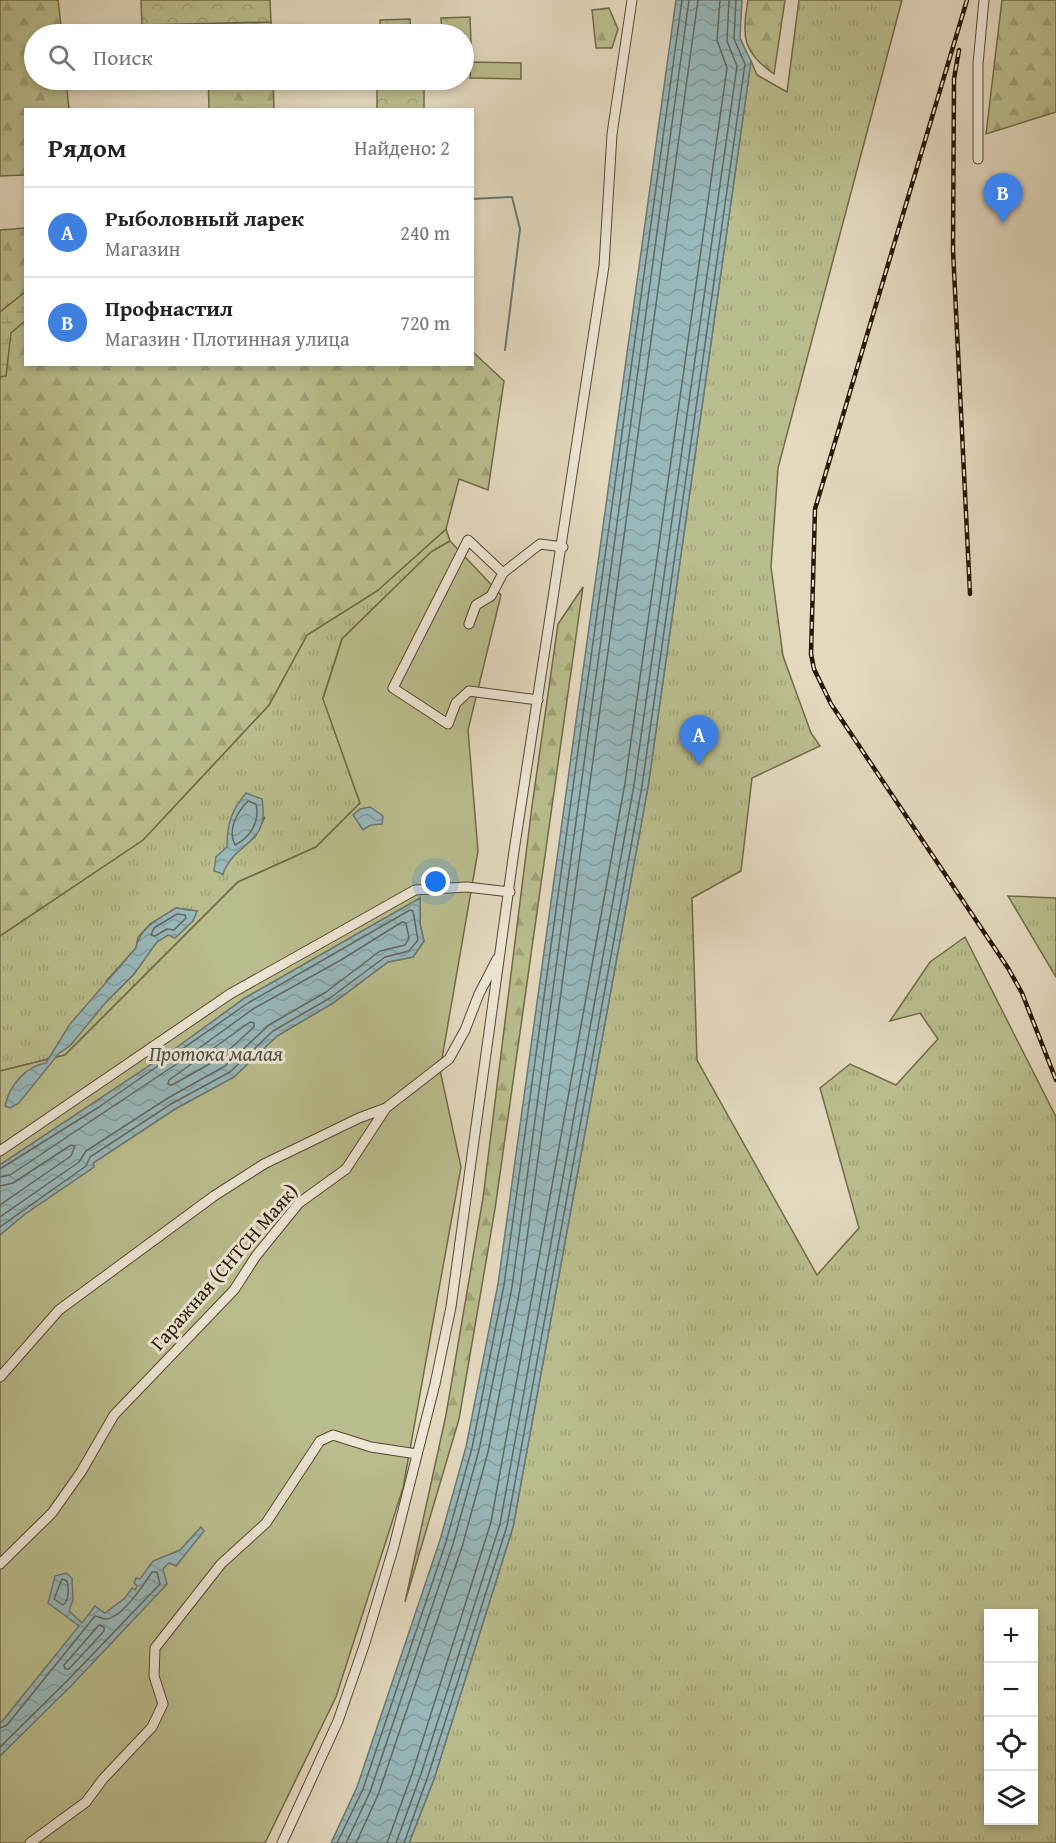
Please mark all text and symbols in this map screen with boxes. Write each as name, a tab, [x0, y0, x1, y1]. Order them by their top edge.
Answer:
search box	[24, 24, 474, 90]
icon: search	[45, 41, 78, 74]
text: Поиск	[93, 41, 153, 73]
text: Рядом	[48, 128, 126, 167]
text: Найдено: 2	[354, 133, 450, 162]
pin: B	[984, 174, 1022, 223]
text: Рыболовный ларек	[105, 202, 304, 234]
text: A	[61, 218, 74, 247]
text: 240 m	[400, 218, 450, 247]
text: Магазин	[105, 234, 180, 263]
text: Профнастил	[105, 292, 233, 324]
text: B	[61, 308, 74, 337]
text: 720 m	[400, 308, 450, 337]
text: Магазин · Плотинная улица	[105, 324, 349, 353]
pin: A	[680, 716, 718, 765]
your location	[421, 867, 450, 896]
water label: Протока малая	[149, 1038, 283, 1069]
street label: Гаражная (СНТСН Маяк)	[143, 1177, 304, 1356]
map controls	[984, 1609, 1038, 1825]
button: +	[984, 1609, 1038, 1663]
button: −	[984, 1663, 1038, 1717]
button: locate	[984, 1717, 1038, 1771]
button: layers	[984, 1771, 1038, 1825]

